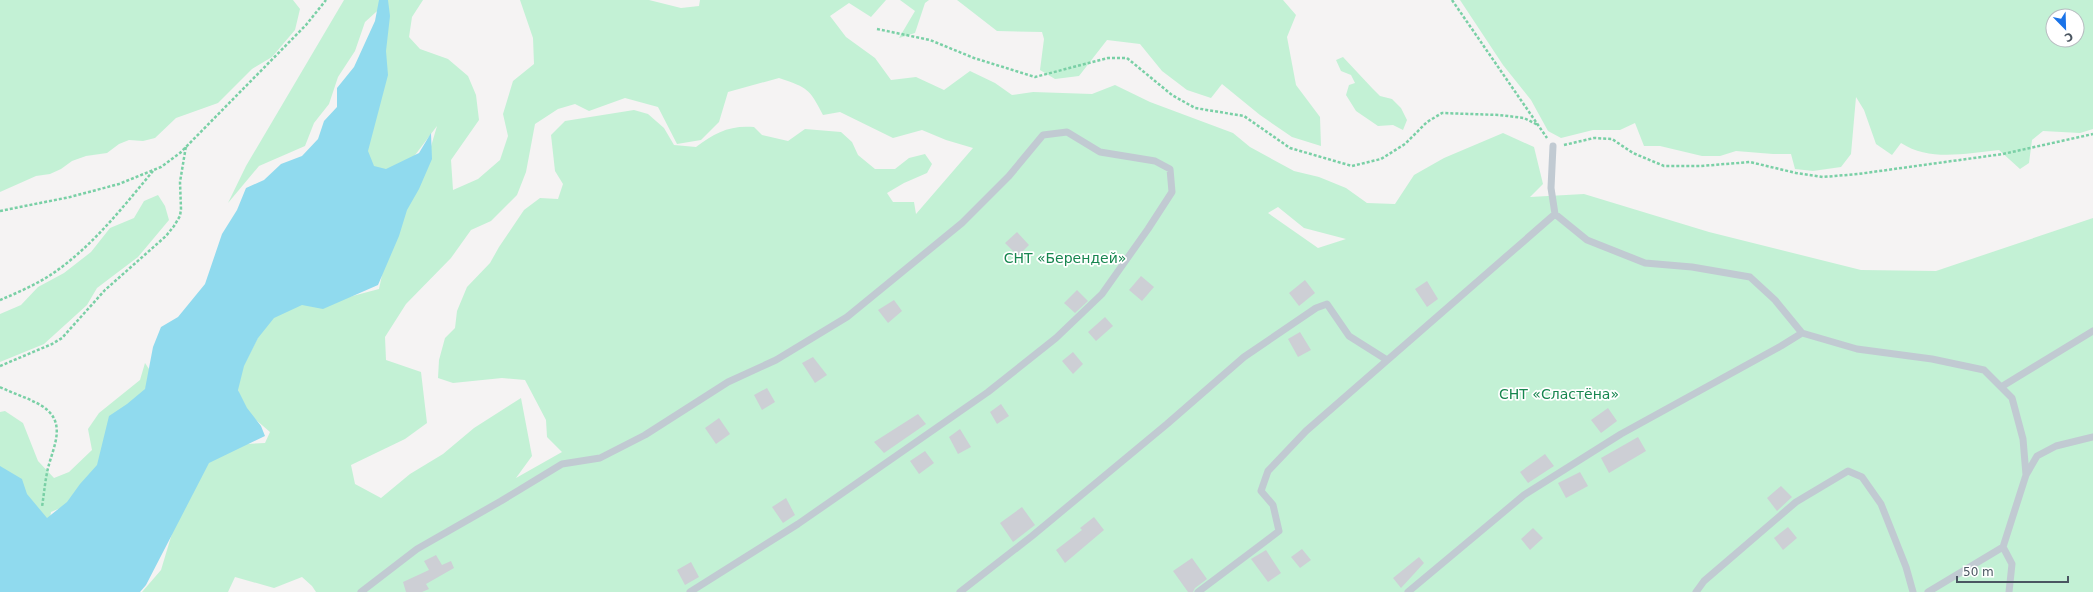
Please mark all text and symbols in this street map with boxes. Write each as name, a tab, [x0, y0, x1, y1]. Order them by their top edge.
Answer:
north arrow	[2045, 8, 2085, 48]
text: С	[2062, 29, 2075, 44]
park label: СНТ «Берендей»	[1004, 250, 1126, 266]
park label: СНТ «Сластёна»	[1499, 386, 1619, 402]
scale bar	[1957, 558, 2068, 584]
text: 50 m	[1963, 565, 1994, 579]

